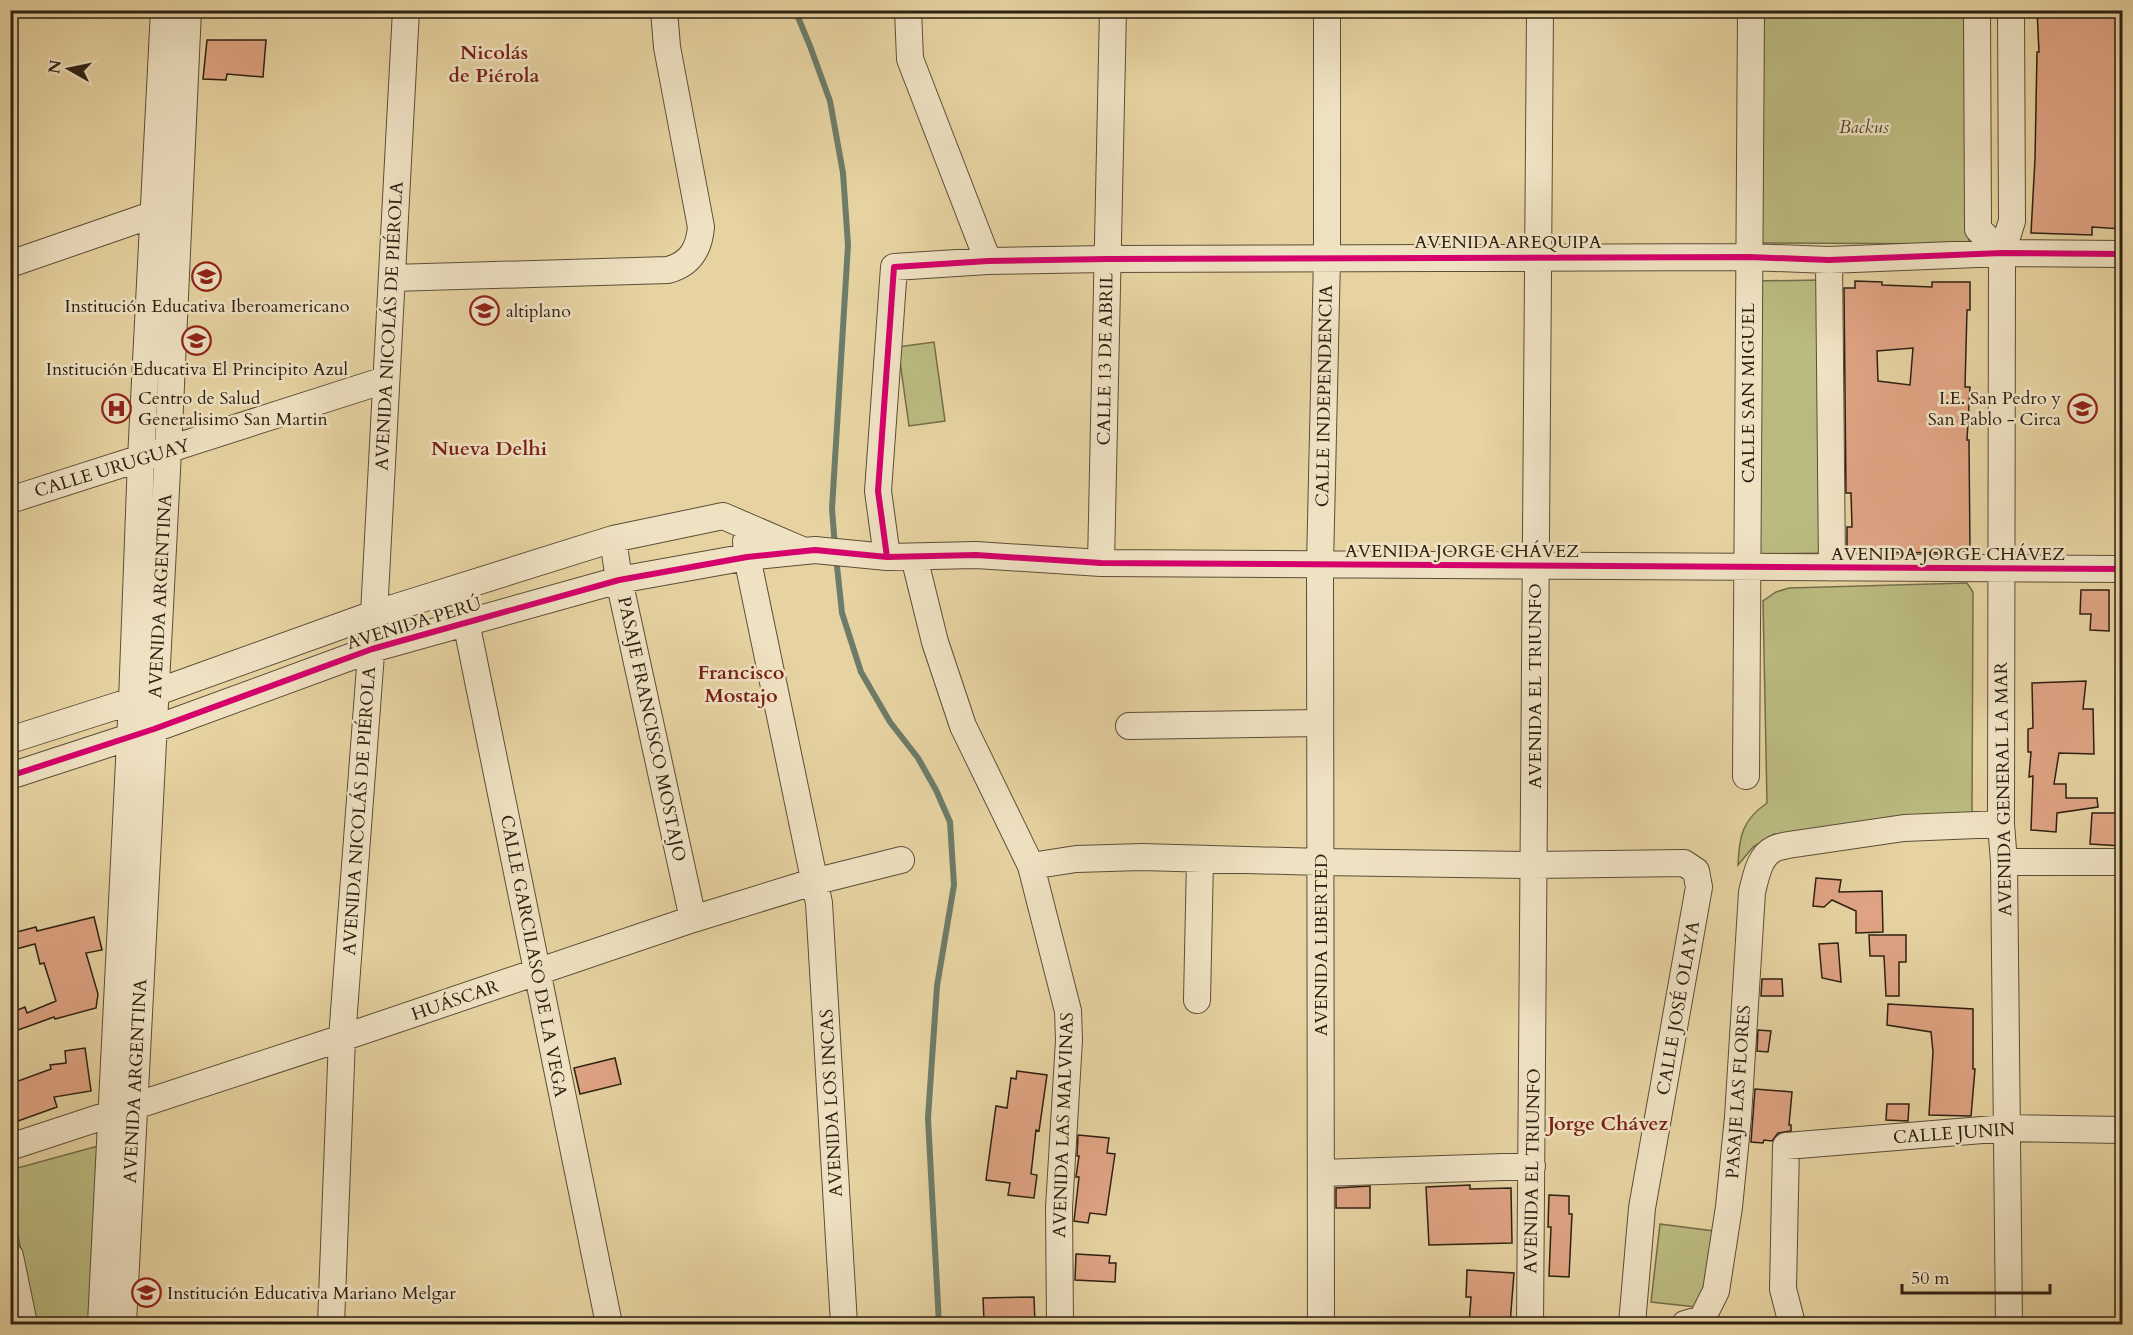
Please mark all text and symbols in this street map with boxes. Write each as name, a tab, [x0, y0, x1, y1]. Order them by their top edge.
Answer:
north arrow	[39, 39, 99, 99]
district label: Nicolás de Piérola	[449, 39, 540, 89]
text: N	[43, 58, 67, 75]
park label: Backus	[1839, 115, 1889, 140]
street label: AVENIDA NICOLÁS DE PIÉROLA	[369, 181, 410, 471]
street label: AVENIDA AREQUIPA	[1414, 230, 1602, 255]
school or university icon: Institución Educativa Iberoamericano	[191, 261, 223, 293]
street label: CALLE 13 DE ABRIL	[1091, 272, 1120, 446]
street label: CALLE INDEPENDENCIA	[1310, 284, 1339, 507]
place label: Institución Educativa Iberoamericano	[65, 294, 350, 319]
school or university icon: altiplano	[469, 295, 501, 327]
place label: altiplano	[506, 299, 571, 324]
street label: CALLE SAN MIGUEL	[1736, 303, 1761, 483]
school or university icon: Institución Educativa El Principito Azul	[181, 324, 213, 356]
place label: Institución Educativa El Principito Azul	[46, 357, 349, 382]
place label: Centro de Salud Generalisimo San Martin	[138, 386, 329, 432]
place label: I.E. San Pedro y San Pablo - Circa	[1928, 386, 2061, 432]
hospital icon: Centro de Salud Generalisimo San Martin	[101, 392, 133, 424]
school or university icon: I.E. San Pedro y San Pablo - Circa	[2066, 392, 2098, 424]
street label: CALLE URUGUAY	[31, 433, 193, 504]
district label: Nueva Delhi	[431, 435, 547, 462]
street label: AVENIDA ARGENTINA	[143, 493, 178, 699]
street label: AVENIDA JORGE CHÁVEZ	[1345, 539, 1579, 564]
street label: AVENIDA JORGE CHÁVEZ	[1831, 542, 2065, 567]
street label: AVENIDA EL TRIUNFO	[1523, 583, 1548, 789]
street label: AVENIDA PERÚ	[344, 591, 485, 656]
street label: PASAJE FRANCISCO MOSTAJO	[611, 594, 692, 864]
district label: Francisco Mostajo	[697, 659, 785, 709]
street label: AVENIDA GENERAL LA MAR	[1989, 661, 2018, 916]
street label: AVENIDA NICOLÁS DE PIÉROLA	[337, 666, 382, 956]
street label: CALLE GARCILASO DE LA VEGA	[494, 813, 573, 1100]
street label: AVENIDA LIBERTED	[1309, 854, 1334, 1036]
street label: CALLE JOSÉ OLAYA	[1651, 919, 1706, 1097]
street label: HUÁSCAR	[408, 974, 503, 1027]
street label: AVENIDA ARGENTINA	[118, 978, 153, 1184]
street label: PASAJE LAS FLORES	[1720, 1004, 1757, 1180]
street label: AVENIDA LOS INCAS	[814, 1008, 849, 1198]
street label: AVENIDA LAS MALVINAS	[1047, 1012, 1080, 1238]
street label: AVENIDA EL TRIUNFO	[1518, 1068, 1547, 1274]
district label: Jorge Chávez	[1545, 1110, 1668, 1137]
street label: CALLE JUNIN	[1892, 1117, 2016, 1150]
scale bar	[1902, 1257, 2050, 1295]
text: 50 m	[1911, 1266, 1950, 1291]
school or university icon: Institución Educativa Mariano Melgar	[130, 1277, 162, 1309]
place label: Institución Educativa Mariano Melgar	[167, 1281, 456, 1306]

